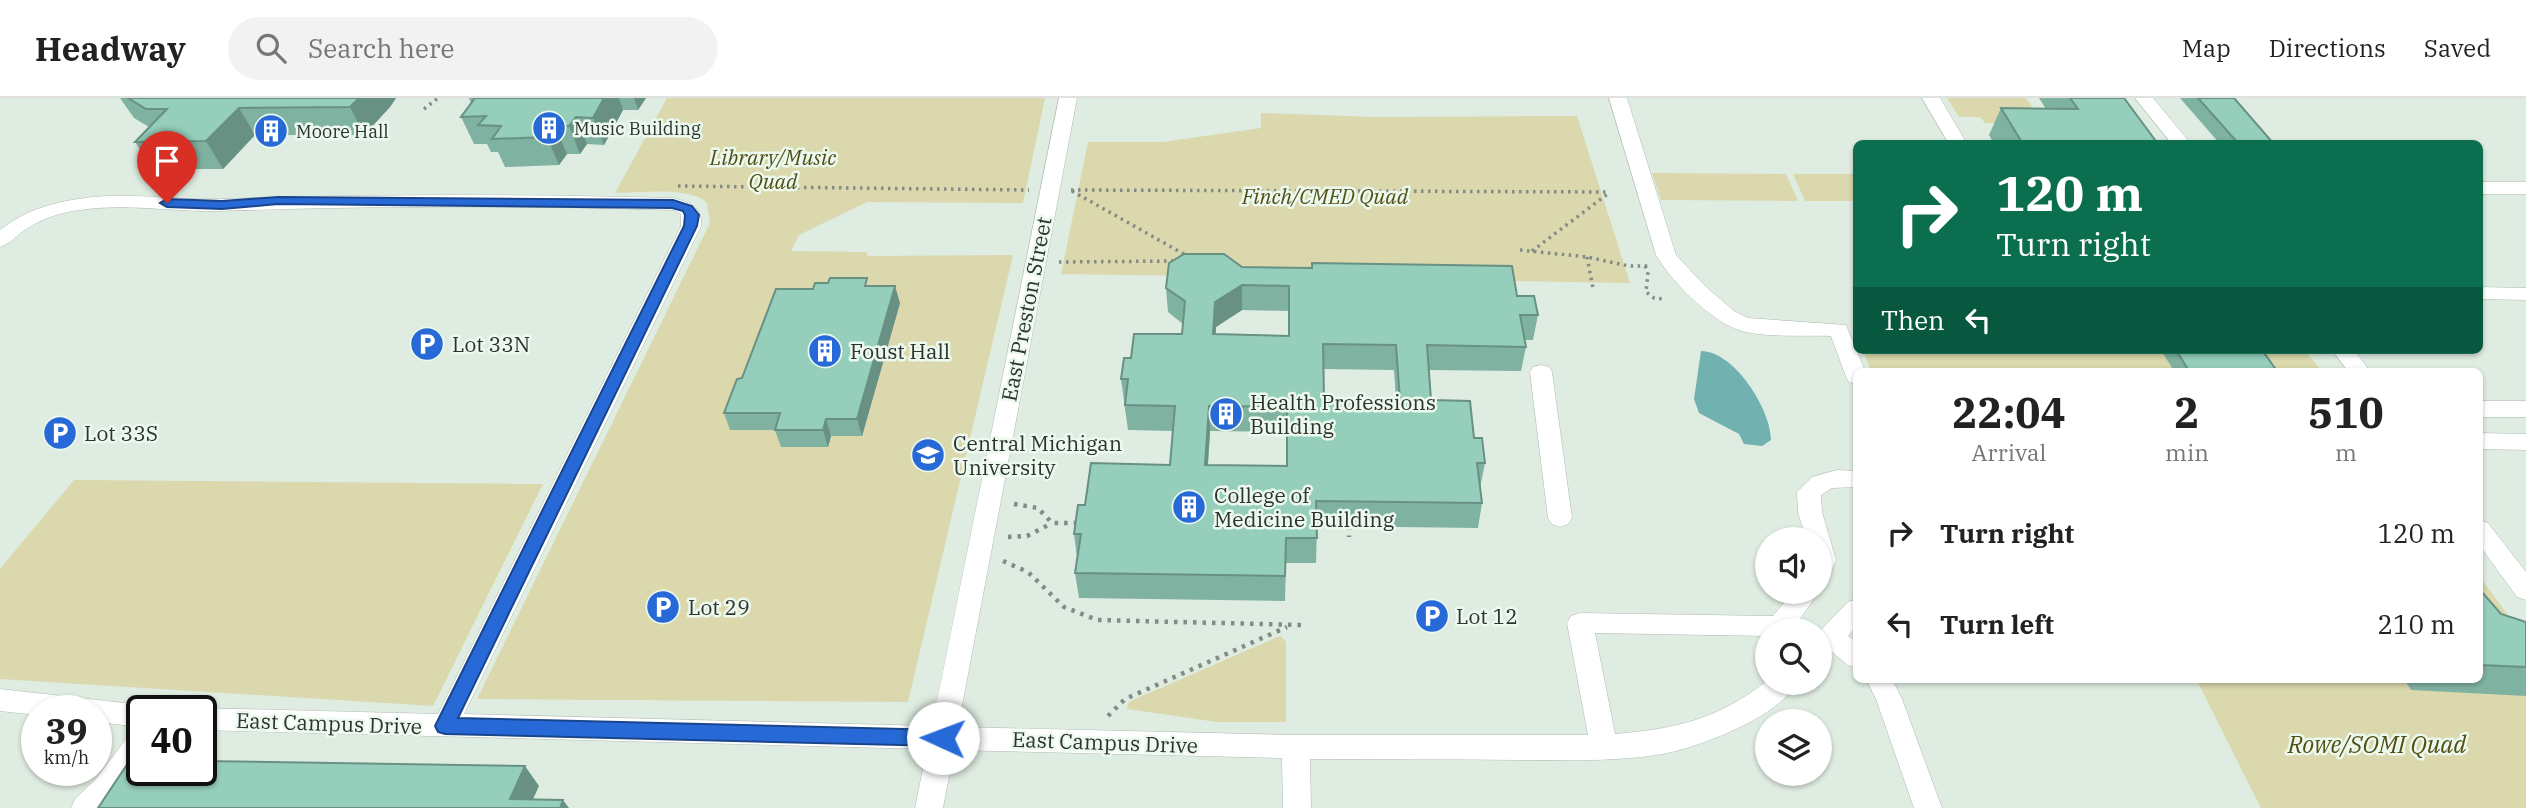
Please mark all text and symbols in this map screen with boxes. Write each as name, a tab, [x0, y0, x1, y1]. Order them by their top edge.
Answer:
search box	[228, 17, 718, 80]
text: Headway	[35, 27, 186, 70]
icon: search	[252, 29, 290, 67]
text: Search here	[308, 31, 454, 65]
text: Map	[2182, 32, 2231, 64]
text: Directions	[2269, 32, 2386, 64]
text: Saved	[2424, 32, 2491, 64]
building icon: Music Building	[530, 109, 568, 147]
building icon: Moore Hall	[252, 112, 290, 150]
place label: Music Building	[574, 117, 701, 140]
place label: Moore Hall	[296, 120, 389, 143]
pin	[137, 131, 197, 203]
icon: arrive	[148, 142, 186, 180]
park label: Library/Music Quad	[709, 143, 836, 195]
text: 120 m	[1996, 161, 2143, 224]
icon: right	[1881, 168, 1972, 259]
park label: Finch/CMED Quad	[1241, 182, 1409, 210]
street label: East Preston Street	[994, 214, 1058, 404]
text: Turn right	[1996, 223, 2151, 265]
icon: left	[1959, 301, 1997, 339]
text: Then	[1881, 303, 1945, 337]
parking icon: Lot 33N	[408, 325, 446, 363]
place label: Lot 33N	[452, 330, 530, 358]
building icon: Foust Hall	[806, 332, 844, 370]
place label: Foust Hall	[850, 337, 950, 365]
text: 22:04	[1952, 385, 2066, 440]
text: 2	[2174, 385, 2200, 440]
text: 510	[2308, 385, 2384, 440]
place label: Health Professions Building	[1250, 388, 1436, 440]
building icon: Health Professions Building	[1207, 395, 1245, 433]
parking icon: Lot 33S	[41, 414, 79, 452]
place label: Lot 33S	[84, 419, 158, 447]
place label: Central Michigan University	[953, 429, 1122, 481]
school or university icon: Central Michigan University	[909, 436, 947, 474]
text: Arrival	[1972, 437, 2046, 467]
text: min	[2165, 437, 2209, 467]
text: m	[2335, 437, 2357, 467]
place label: College of Medicine Building	[1214, 481, 1395, 533]
building icon: College of Medicine Building	[1170, 488, 1208, 526]
icon: right	[1881, 514, 1919, 552]
text: Turn right	[1940, 516, 2074, 550]
text: 120 m	[2377, 516, 2455, 550]
map controls	[1755, 527, 1832, 786]
button: sound	[1755, 527, 1832, 604]
parking icon: Lot 29	[644, 588, 682, 626]
place label: Lot 29	[688, 593, 750, 621]
parking icon: Lot 12	[1413, 597, 1451, 635]
place label: Lot 12	[1456, 602, 1518, 630]
icon: left	[1881, 605, 1919, 643]
text: Turn left	[1940, 607, 2054, 641]
text: 210 m	[2377, 607, 2455, 641]
button: search	[1755, 618, 1832, 695]
speed limit sign: 40	[126, 695, 217, 786]
position arrow	[906, 701, 980, 775]
street label: East Campus Drive	[235, 706, 423, 740]
text: 39	[45, 708, 88, 754]
button: layers	[1755, 709, 1832, 786]
street label: East Campus Drive	[1011, 725, 1199, 759]
park label: Rowe/SOMI Quad	[2287, 728, 2467, 760]
text: km/h	[44, 746, 89, 769]

